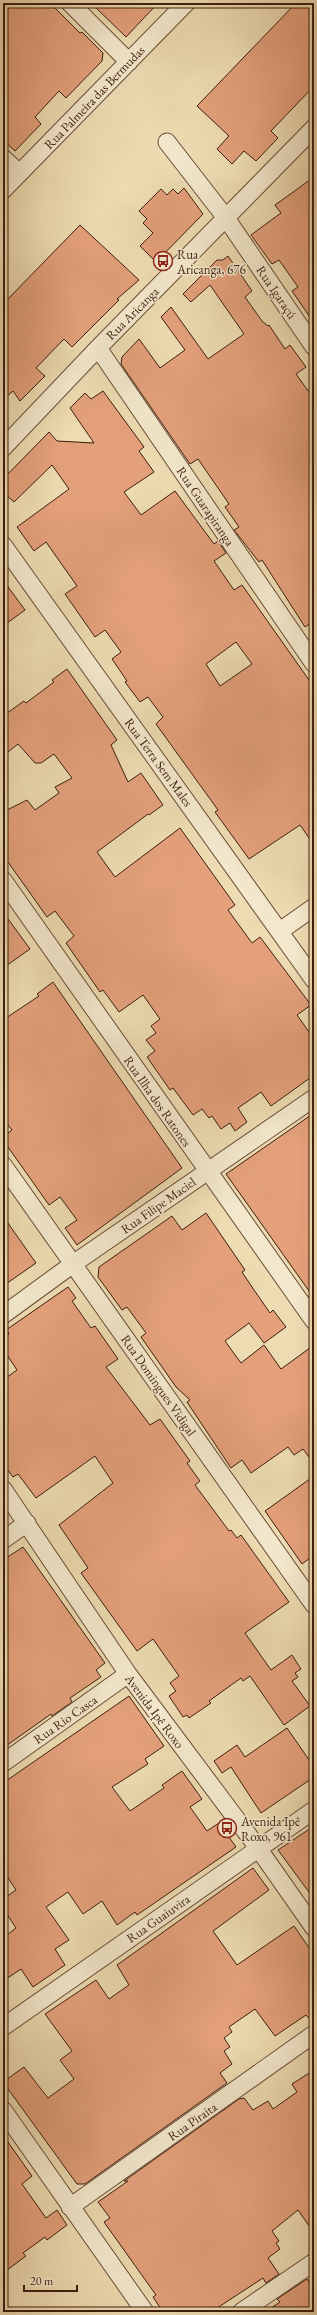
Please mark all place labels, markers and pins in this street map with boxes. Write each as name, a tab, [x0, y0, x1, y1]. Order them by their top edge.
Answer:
place label: Rua Aricanga, 676	[176, 246, 246, 278]
bus stop icon: Rua Aricanga, 676	[152, 250, 174, 272]
place label: Avenida Ipê Roxo, 961	[240, 1813, 300, 1845]
bus stop icon: Avenida Ipê Roxo, 961	[216, 1817, 238, 1839]

